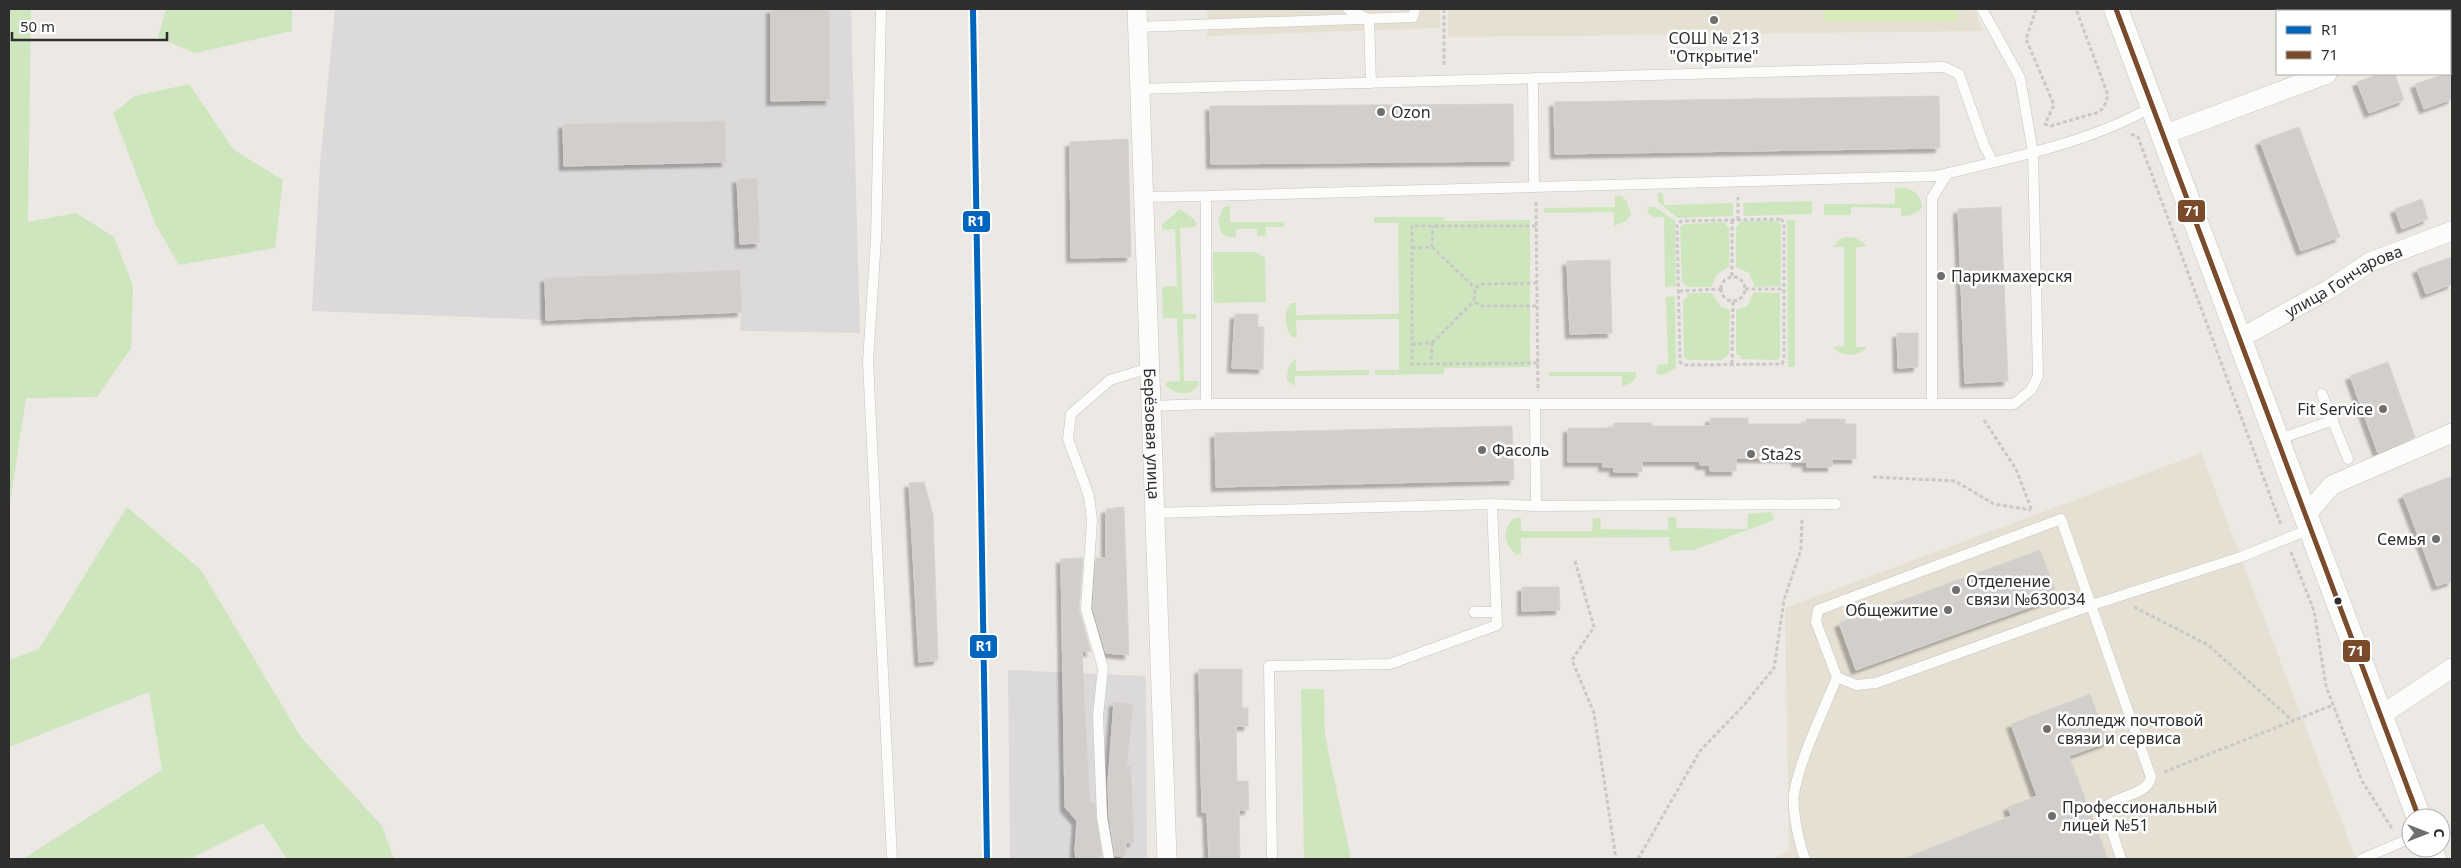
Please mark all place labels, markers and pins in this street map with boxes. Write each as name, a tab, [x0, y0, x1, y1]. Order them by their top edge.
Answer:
marker: СОШ № 213 "Открытие"	[1708, 14, 1720, 26]
place label: СОШ № 213 "Открытие"	[1669, 27, 1759, 67]
place label: Ozon	[1391, 101, 1431, 123]
marker: Ozon	[1375, 106, 1387, 118]
place label: Парикмахерскя	[1951, 265, 2073, 287]
marker: Парикмахерскя	[1935, 270, 1947, 282]
place label: Fit Service	[2297, 398, 2373, 420]
marker: Fit Service	[2377, 403, 2389, 415]
place label: Фасоль	[1492, 439, 1549, 461]
place label: Sta2s	[1761, 443, 1801, 465]
marker: Фасоль	[1476, 444, 1488, 456]
marker: Sta2s	[1745, 448, 1757, 460]
place label: Семья	[2377, 528, 2426, 550]
marker: Семья	[2430, 533, 2442, 545]
place label: Отделение связи №630034	[1966, 570, 2085, 610]
marker: Отделение связи №630034	[1950, 584, 1962, 596]
unlabelled marker	[2333, 596, 2343, 606]
place label: Общежитие	[1845, 599, 1938, 621]
marker: Общежитие	[1942, 604, 1954, 616]
place label: Колледж почтовой связи и сервиса	[2057, 709, 2203, 749]
marker: Колледж почтовой связи и сервиса	[2041, 723, 2053, 735]
place label: Профессиональный лицей №51	[2062, 796, 2217, 836]
marker: Профессиональный лицей №51	[2046, 810, 2058, 822]

